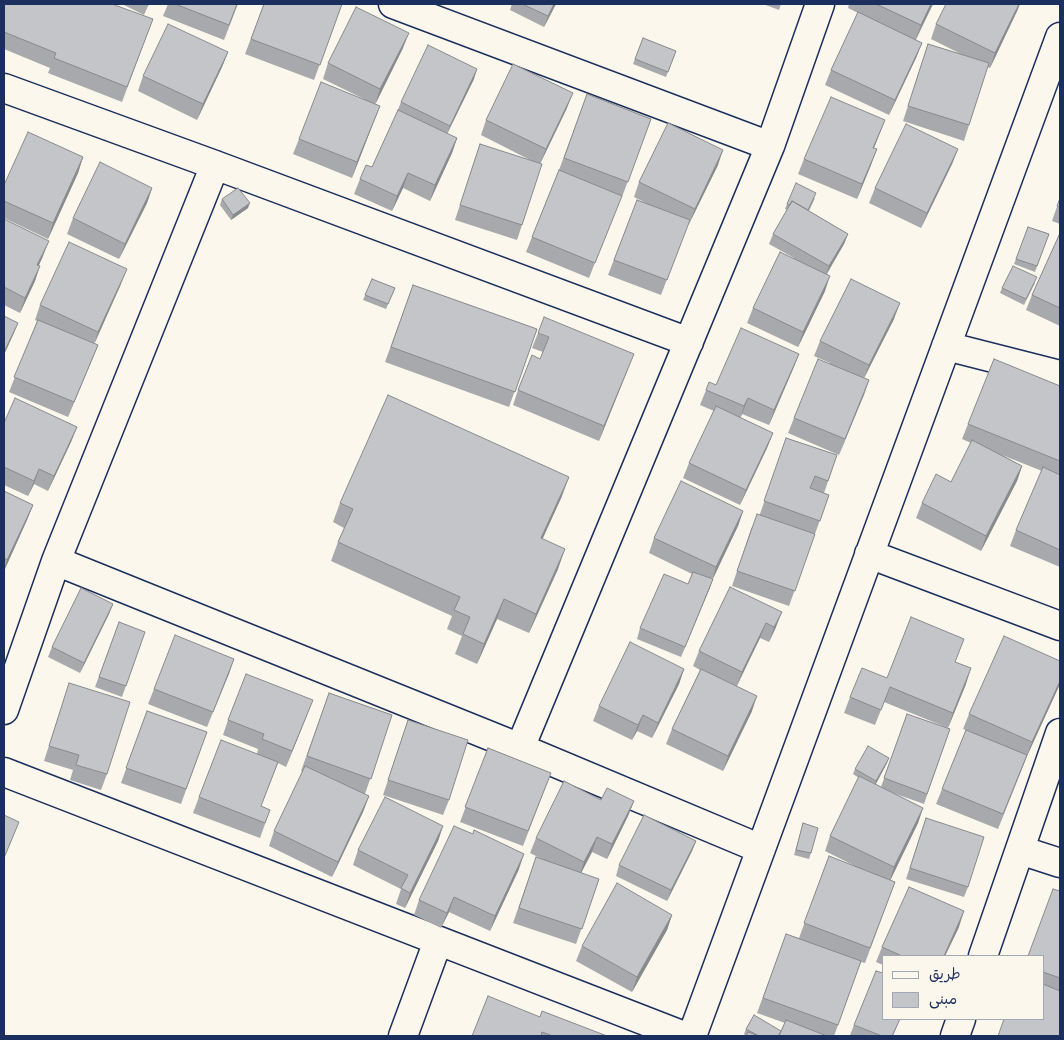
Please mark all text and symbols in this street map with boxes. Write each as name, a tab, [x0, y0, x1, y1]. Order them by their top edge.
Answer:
legend	[882, 955, 1044, 1020]
text: طريق	[929, 963, 961, 983]
text: مبنى	[929, 988, 957, 1008]

